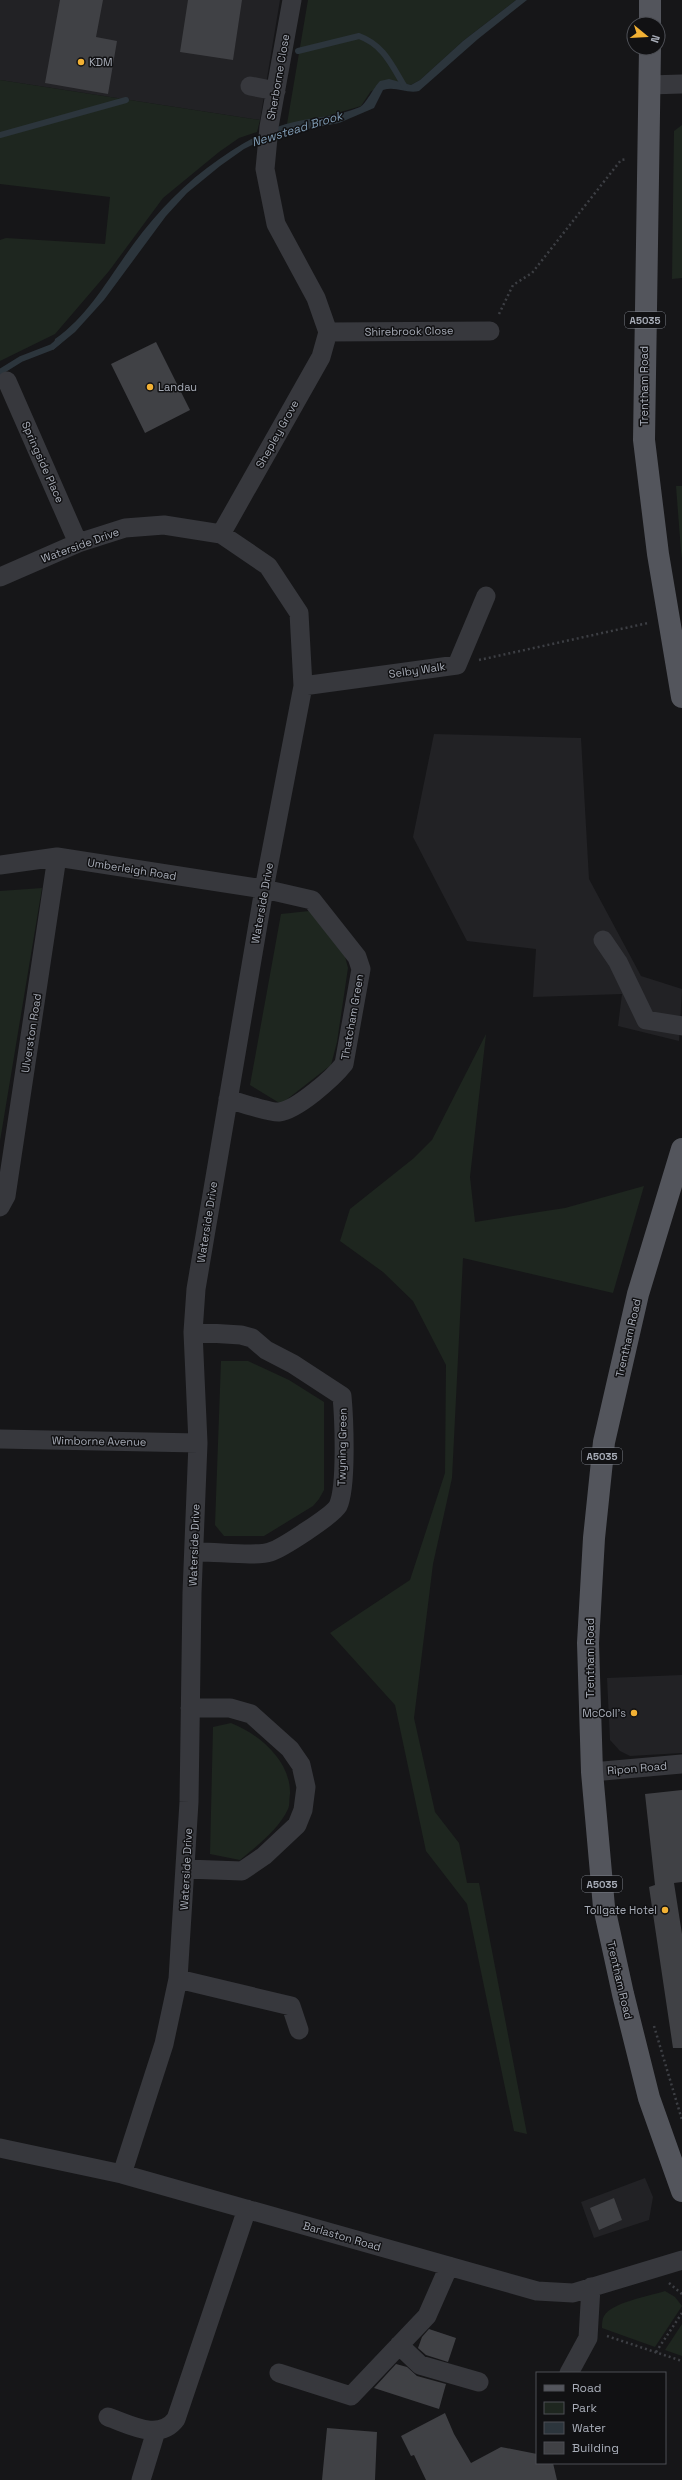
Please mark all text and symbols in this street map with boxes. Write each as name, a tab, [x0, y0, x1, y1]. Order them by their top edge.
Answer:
north arrow	[626, 16, 666, 56]
street label: Sherborne Close	[264, 33, 292, 121]
text: N	[648, 33, 663, 45]
place label: KDM	[89, 55, 113, 69]
marker: KDM	[76, 57, 86, 67]
water label: Newstead Brook	[250, 107, 346, 150]
road number: A5035	[625, 312, 665, 328]
street label: Shirebrook Close	[364, 323, 454, 339]
street label: Trentham Road	[637, 346, 651, 426]
place label: Landau	[158, 380, 197, 394]
marker: Landau	[145, 382, 155, 392]
street label: Shepley Grove	[252, 397, 302, 471]
street label: Springside Place	[19, 419, 67, 505]
street label: Waterside Drive	[39, 524, 121, 566]
street label: Selby Walk	[388, 659, 446, 681]
street label: Umberleigh Road	[86, 855, 178, 883]
street label: Waterside Drive	[248, 861, 276, 945]
street label: Thatcham Green	[338, 973, 366, 1061]
street label: Ulverston Road	[18, 992, 44, 1074]
street label: Waterside Drive	[194, 1180, 220, 1264]
street label: Trentham Road	[612, 1297, 644, 1379]
street label: Twyning Green	[334, 1408, 350, 1486]
street label: Wimborne Avenue	[52, 1433, 146, 1449]
road number: A5035	[582, 1448, 622, 1464]
street label: Waterside Drive	[186, 1504, 202, 1586]
street label: Trentham Road	[583, 1618, 597, 1698]
place label: McColl's	[582, 1706, 626, 1720]
marker: McColl's	[629, 1708, 639, 1718]
street label: Ripon Road	[606, 1758, 668, 1778]
street label: Waterside Drive	[177, 1828, 195, 1910]
road number: A5035	[582, 1876, 622, 1892]
place label: Tollgate Hotel	[584, 1903, 657, 1917]
marker: Tollgate Hotel	[660, 1905, 670, 1915]
street label: Trentham Road	[604, 1939, 636, 2021]
street label: Barlaston Road	[301, 2218, 383, 2254]
legend	[536, 2372, 666, 2464]
text: Road	[572, 2380, 601, 2396]
text: Park	[572, 2400, 597, 2416]
text: Water	[572, 2420, 606, 2436]
text: Building	[572, 2440, 619, 2456]

